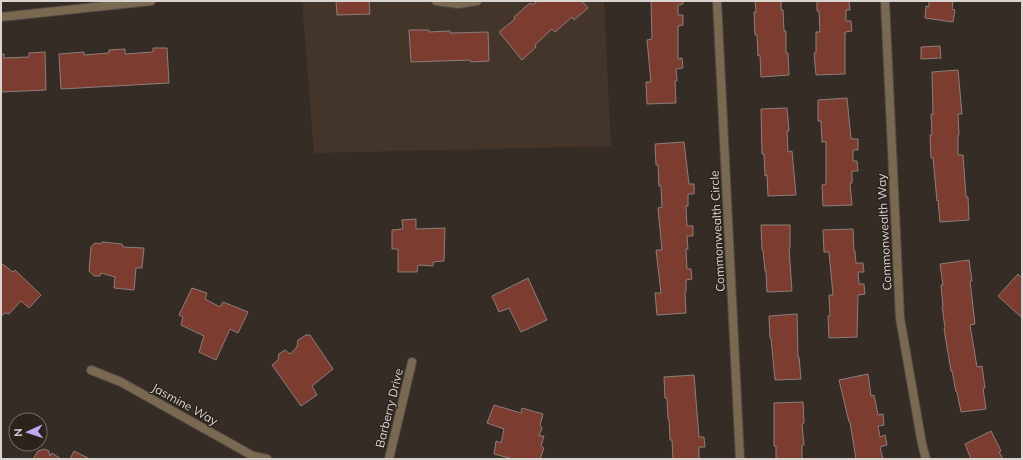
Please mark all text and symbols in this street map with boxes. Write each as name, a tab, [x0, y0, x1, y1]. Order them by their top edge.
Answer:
street label: Commonwealth Circle	[706, 170, 728, 292]
street label: Commonwealth Way	[873, 173, 895, 291]
street label: Barberry Drive	[372, 367, 406, 449]
street label: Jasmine Way	[149, 380, 221, 429]
north arrow	[8, 412, 48, 452]
text: N	[11, 428, 25, 437]

